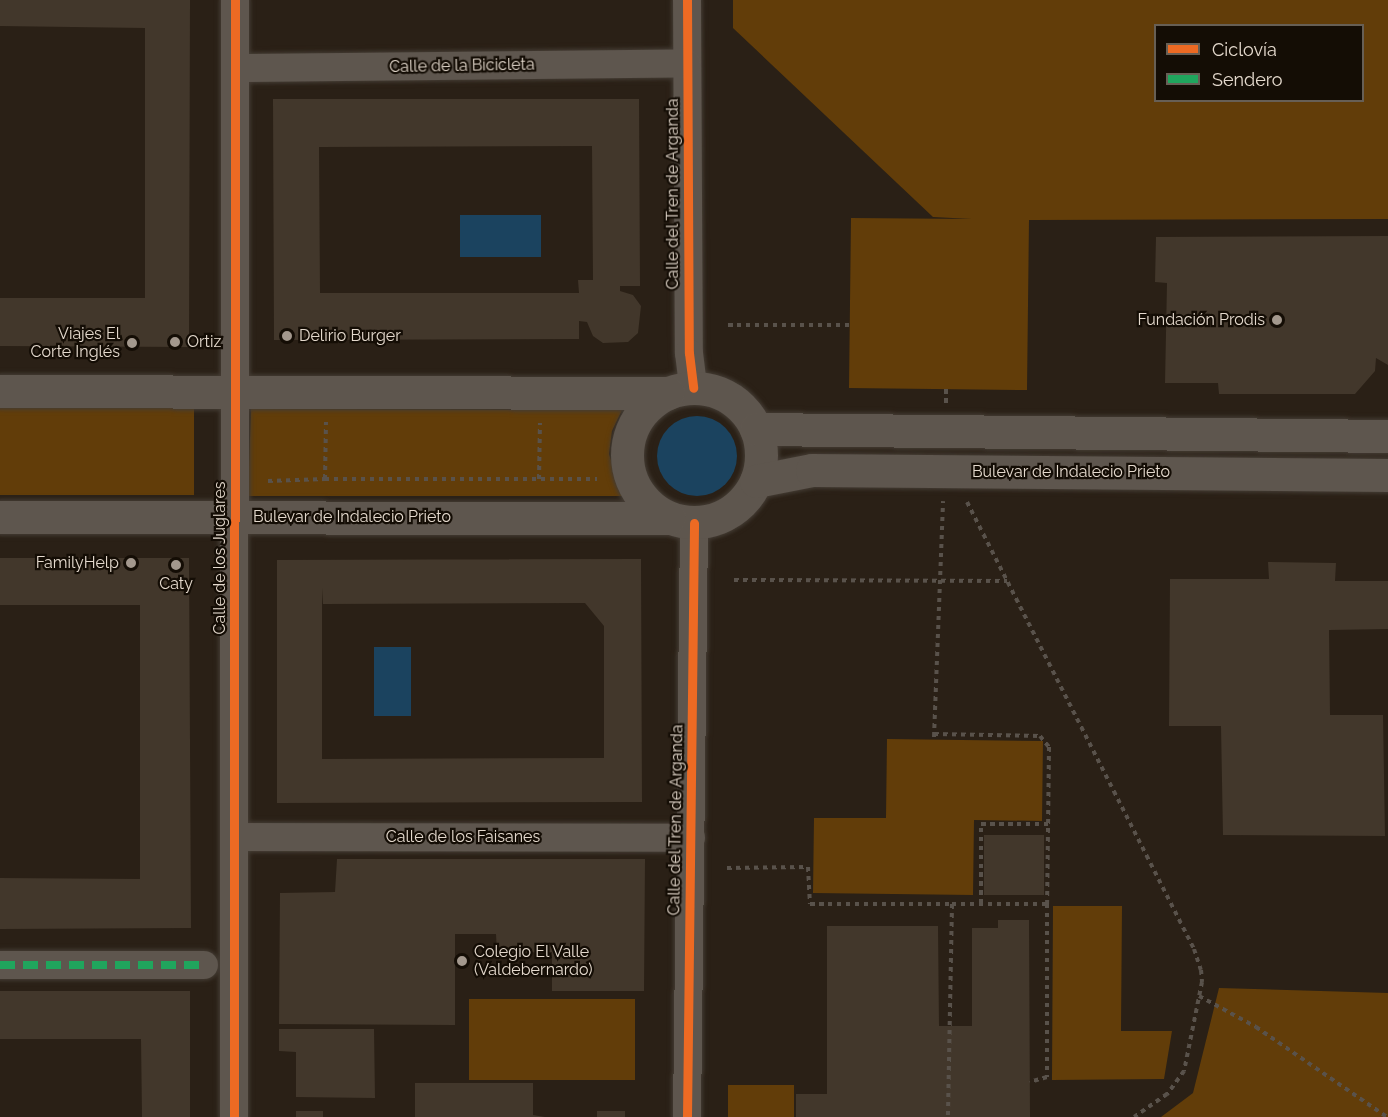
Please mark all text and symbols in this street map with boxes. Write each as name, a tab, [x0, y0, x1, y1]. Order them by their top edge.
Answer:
legend	[1154, 24, 1364, 102]
text: Ciclovía	[1212, 39, 1277, 60]
street label: Calle de la Bicicleta	[389, 55, 535, 77]
text: Sendero	[1212, 69, 1283, 90]
street label: Calle del Tren de Arganda	[663, 98, 683, 290]
place label: Fundación Prodis	[1137, 310, 1265, 330]
marker: Fundación Prodis	[1270, 313, 1284, 327]
place label: Viajes El Corte Inglés	[31, 324, 120, 362]
place label: Delirio Burger	[299, 326, 401, 346]
marker: Delirio Burger	[280, 329, 294, 343]
place label: Ortiz	[187, 332, 221, 352]
marker: Ortiz	[168, 335, 182, 349]
marker: Viajes El Corte Inglés	[125, 336, 139, 350]
street label: Bulevar de Indalecio Prieto	[972, 462, 1170, 482]
street label: Calle de los Juglares	[210, 481, 230, 635]
street label: Bulevar de Indalecio Prieto	[253, 507, 451, 527]
place label: FamilyHelp	[36, 553, 119, 573]
marker: FamilyHelp	[124, 556, 138, 570]
marker: Caty	[169, 558, 183, 572]
place label: Caty	[159, 574, 193, 594]
street label: Calle del Tren de Arganda	[665, 724, 687, 916]
street label: Calle de los Faisanes	[386, 827, 540, 847]
place label: Colegio El Valle (Valdebernardo)	[474, 942, 593, 980]
marker: Colegio El Valle (Valdebernardo)	[455, 954, 469, 968]

